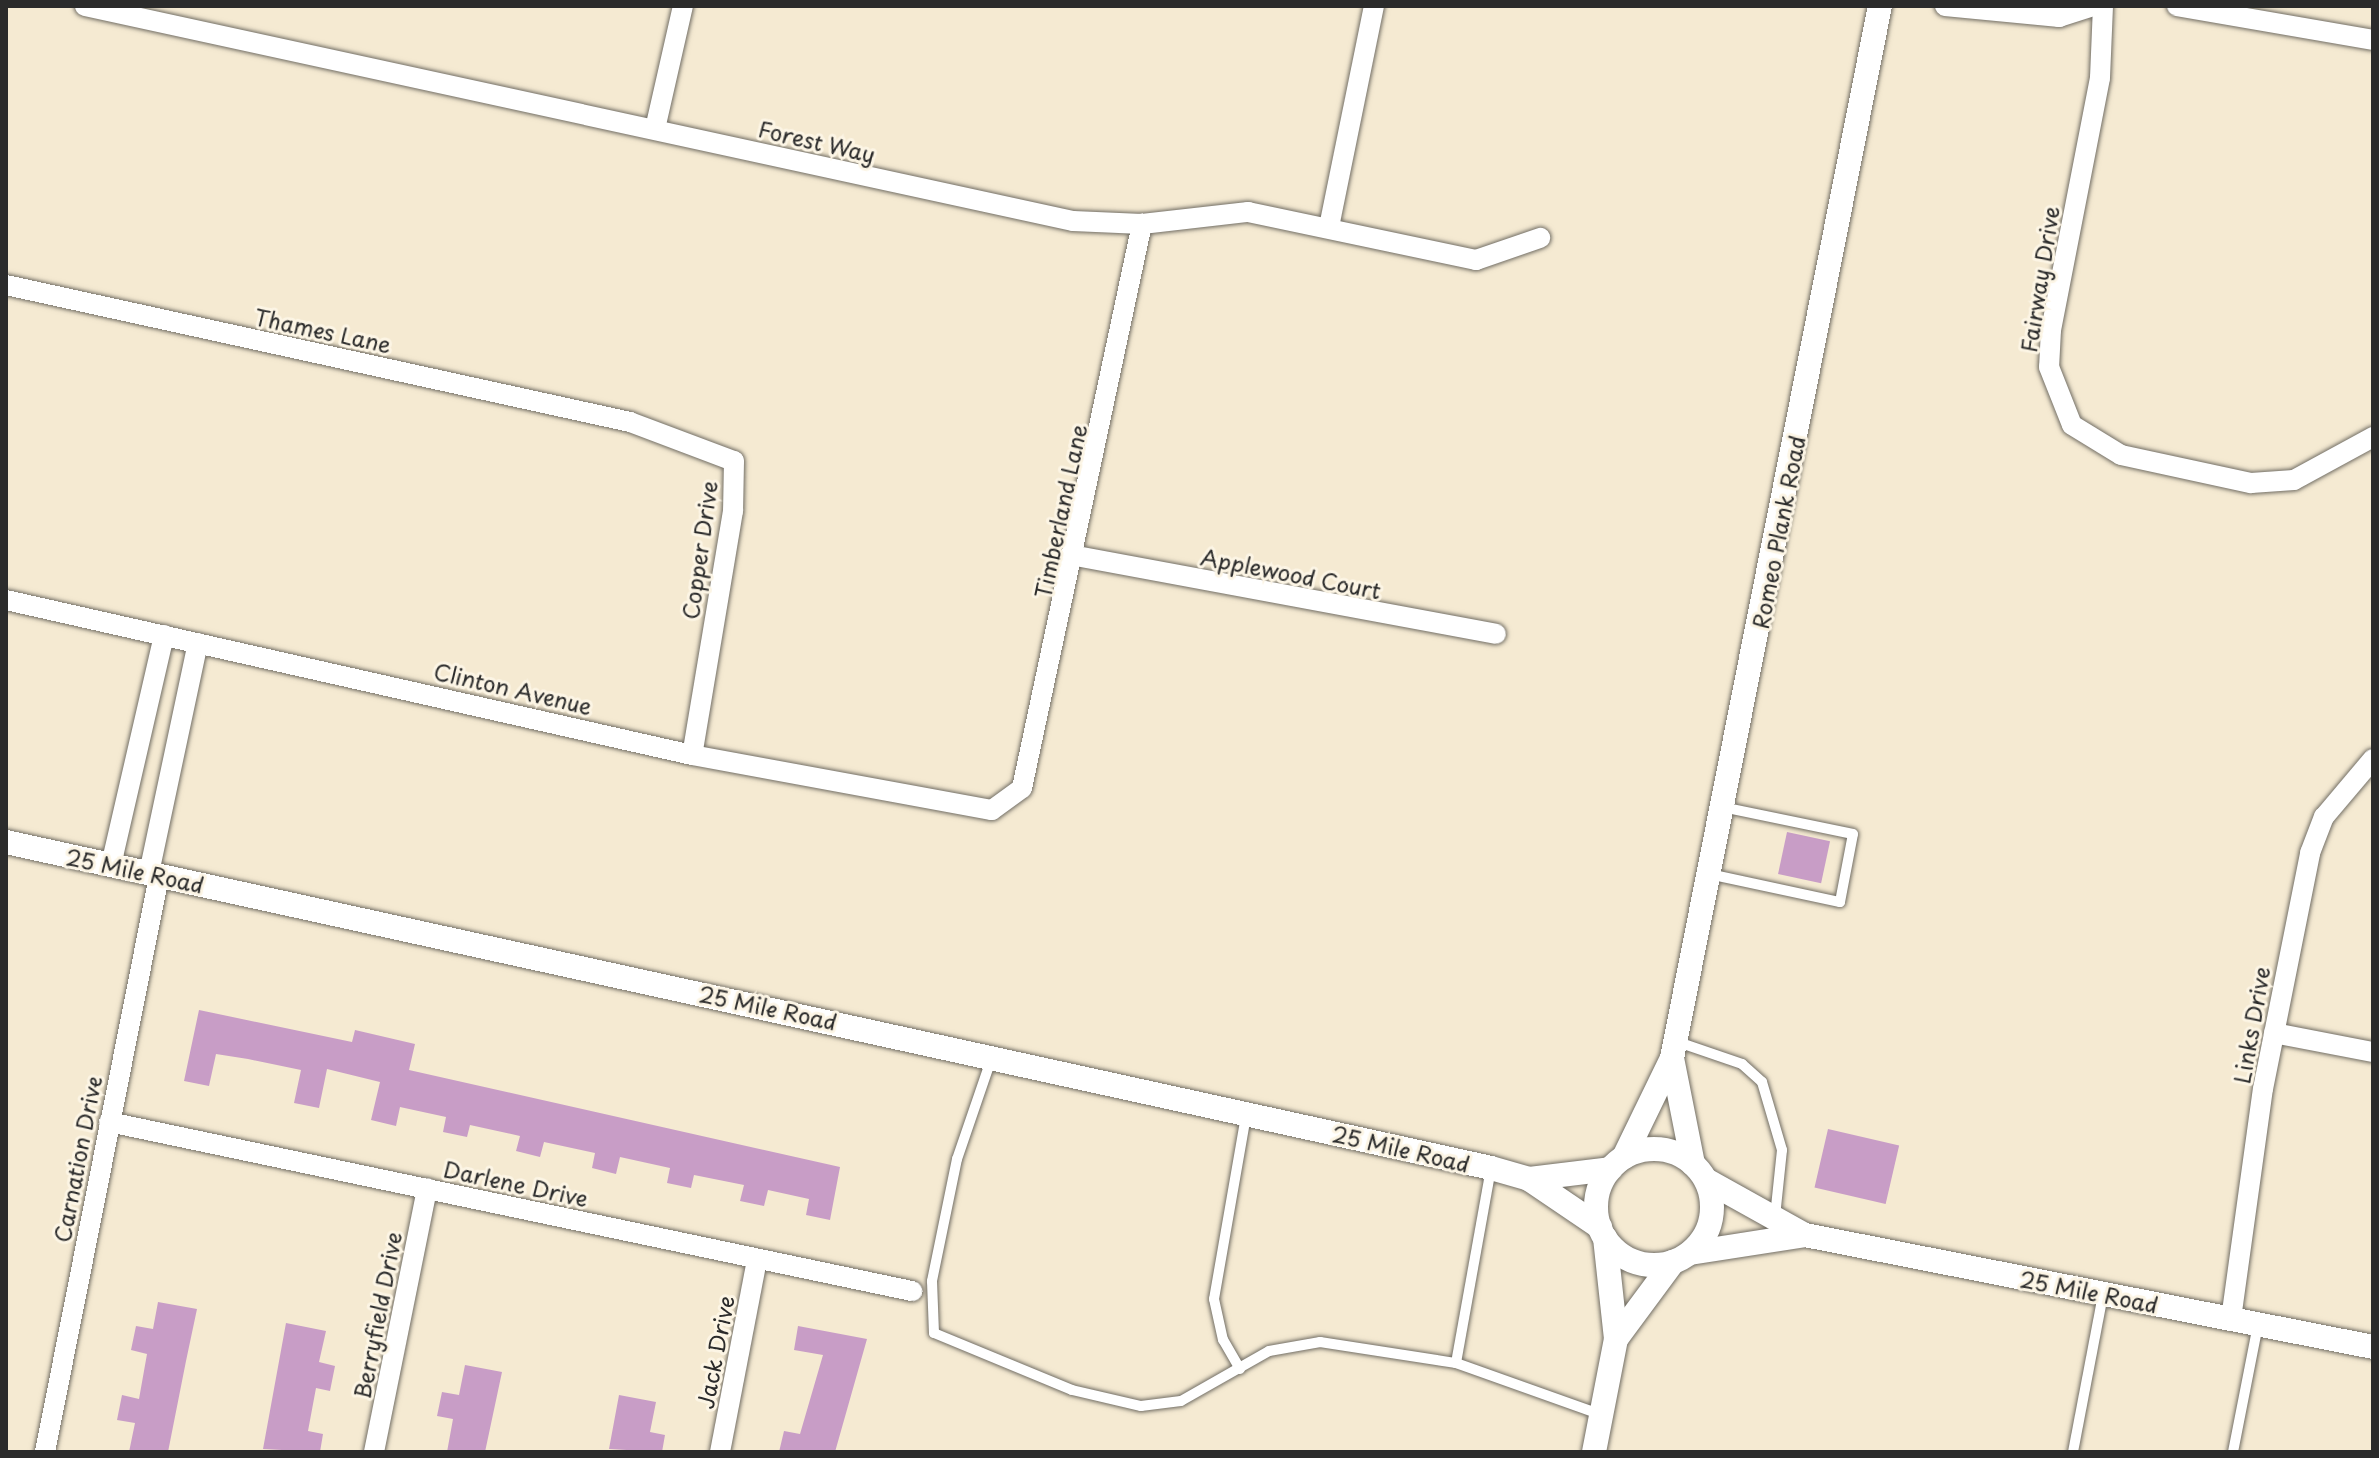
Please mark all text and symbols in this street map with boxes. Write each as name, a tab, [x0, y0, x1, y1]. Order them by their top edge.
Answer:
street label: Forest Way	[756, 115, 878, 167]
street label: Fairway Drive	[2014, 204, 2064, 354]
street label: Thames Lane	[252, 303, 394, 357]
street label: Timberland Lane	[1029, 421, 1091, 601]
street label: Romeo Plank Road	[1746, 433, 1810, 631]
street label: Copper Drive	[676, 479, 722, 621]
street label: Applewood Court	[1198, 542, 1384, 604]
street label: Clinton Avenue	[433, 657, 593, 719]
street label: 25 Mile Road	[63, 842, 207, 898]
street label: Links Drive	[2228, 964, 2274, 1086]
street label: 25 Mile Road	[696, 979, 840, 1035]
street label: Carnation Drive	[48, 1073, 106, 1245]
street label: 25 Mile Road	[1329, 1119, 1473, 1177]
street label: Darlene Drive	[441, 1155, 591, 1211]
street label: Berryfield Drive	[348, 1229, 406, 1401]
street label: 25 Mile Road	[2017, 1265, 2161, 1317]
street label: Jack Drive	[691, 1294, 739, 1410]

